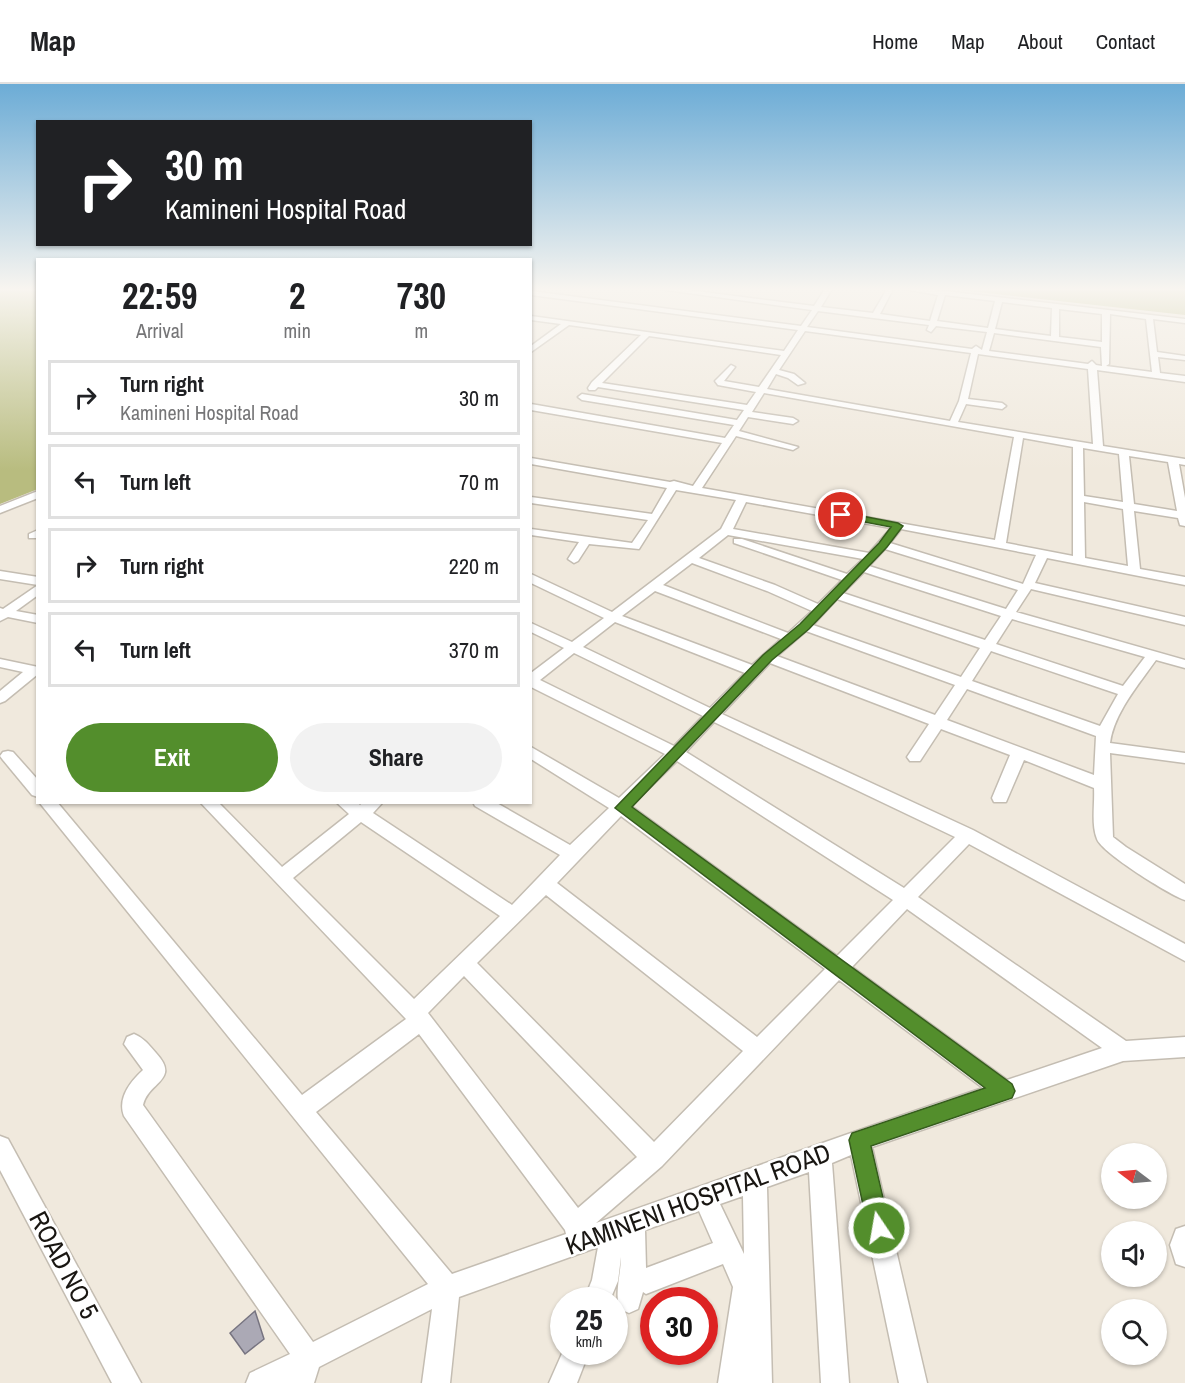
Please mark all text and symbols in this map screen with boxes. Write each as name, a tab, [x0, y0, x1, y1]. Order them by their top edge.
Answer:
text: Map	[30, 22, 76, 60]
text: Home	[872, 27, 918, 56]
text: Map	[951, 27, 985, 56]
text: About	[1018, 27, 1063, 56]
text: Contact	[1096, 27, 1155, 56]
text: 30 m	[165, 137, 244, 193]
icon: right	[66, 144, 144, 222]
text: Kamineni Hospital Road	[165, 191, 406, 227]
text: 22:59	[122, 272, 197, 320]
text: 2	[289, 272, 305, 320]
text: 730	[397, 272, 446, 320]
text: Arrival	[136, 317, 183, 344]
text: min	[283, 317, 311, 344]
text: m	[415, 317, 428, 344]
text: Turn right	[120, 369, 204, 399]
icon: right	[69, 381, 102, 414]
text: 30 m	[459, 383, 499, 413]
text: Kamineni Hospital Road	[120, 399, 299, 426]
icon: left	[69, 465, 102, 498]
text: Turn left	[120, 467, 191, 497]
text: 70 m	[459, 467, 499, 497]
pin	[815, 489, 866, 540]
icon: arrive	[824, 498, 857, 531]
icon: right	[69, 549, 102, 582]
text: Turn right	[120, 551, 204, 581]
text: 220 m	[449, 551, 499, 581]
icon: left	[69, 633, 102, 666]
text: Turn left	[120, 635, 191, 665]
text: 370 m	[449, 635, 499, 665]
button: Exit	[66, 723, 278, 792]
button: Share	[290, 723, 502, 792]
street label: KAMINENI HOSPITAL ROAD	[560, 1134, 835, 1263]
north arrow	[1101, 1143, 1167, 1209]
map controls	[1101, 1143, 1167, 1365]
position arrow	[847, 1196, 911, 1260]
street label: ROAD NO 5	[21, 1205, 107, 1325]
button: sound	[1101, 1221, 1167, 1287]
speed limit sign: 30	[640, 1287, 718, 1365]
text: 25	[575, 1299, 603, 1339]
button: search	[1101, 1299, 1167, 1365]
text: km/h	[576, 1331, 602, 1352]

